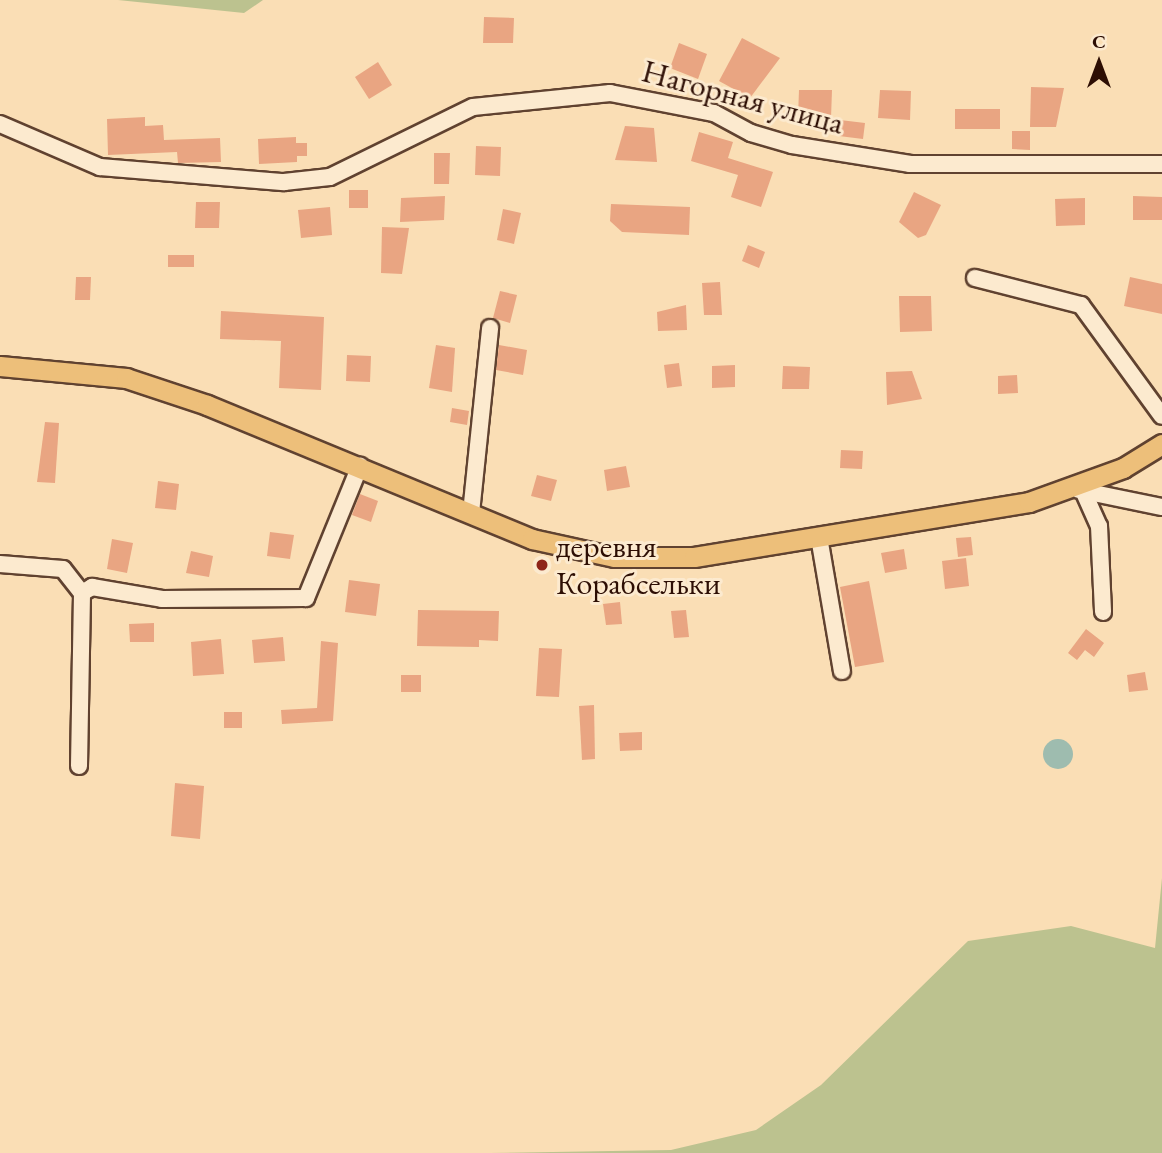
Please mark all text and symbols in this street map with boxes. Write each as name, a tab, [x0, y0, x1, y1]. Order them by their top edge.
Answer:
north arrow	[1064, 28, 1134, 98]
text: С	[1092, 29, 1106, 54]
street label: Нагорная улица	[638, 52, 848, 142]
place label: деревня Корабсельки	[556, 528, 721, 603]
marker: деревня Корабсельки	[534, 557, 550, 573]

